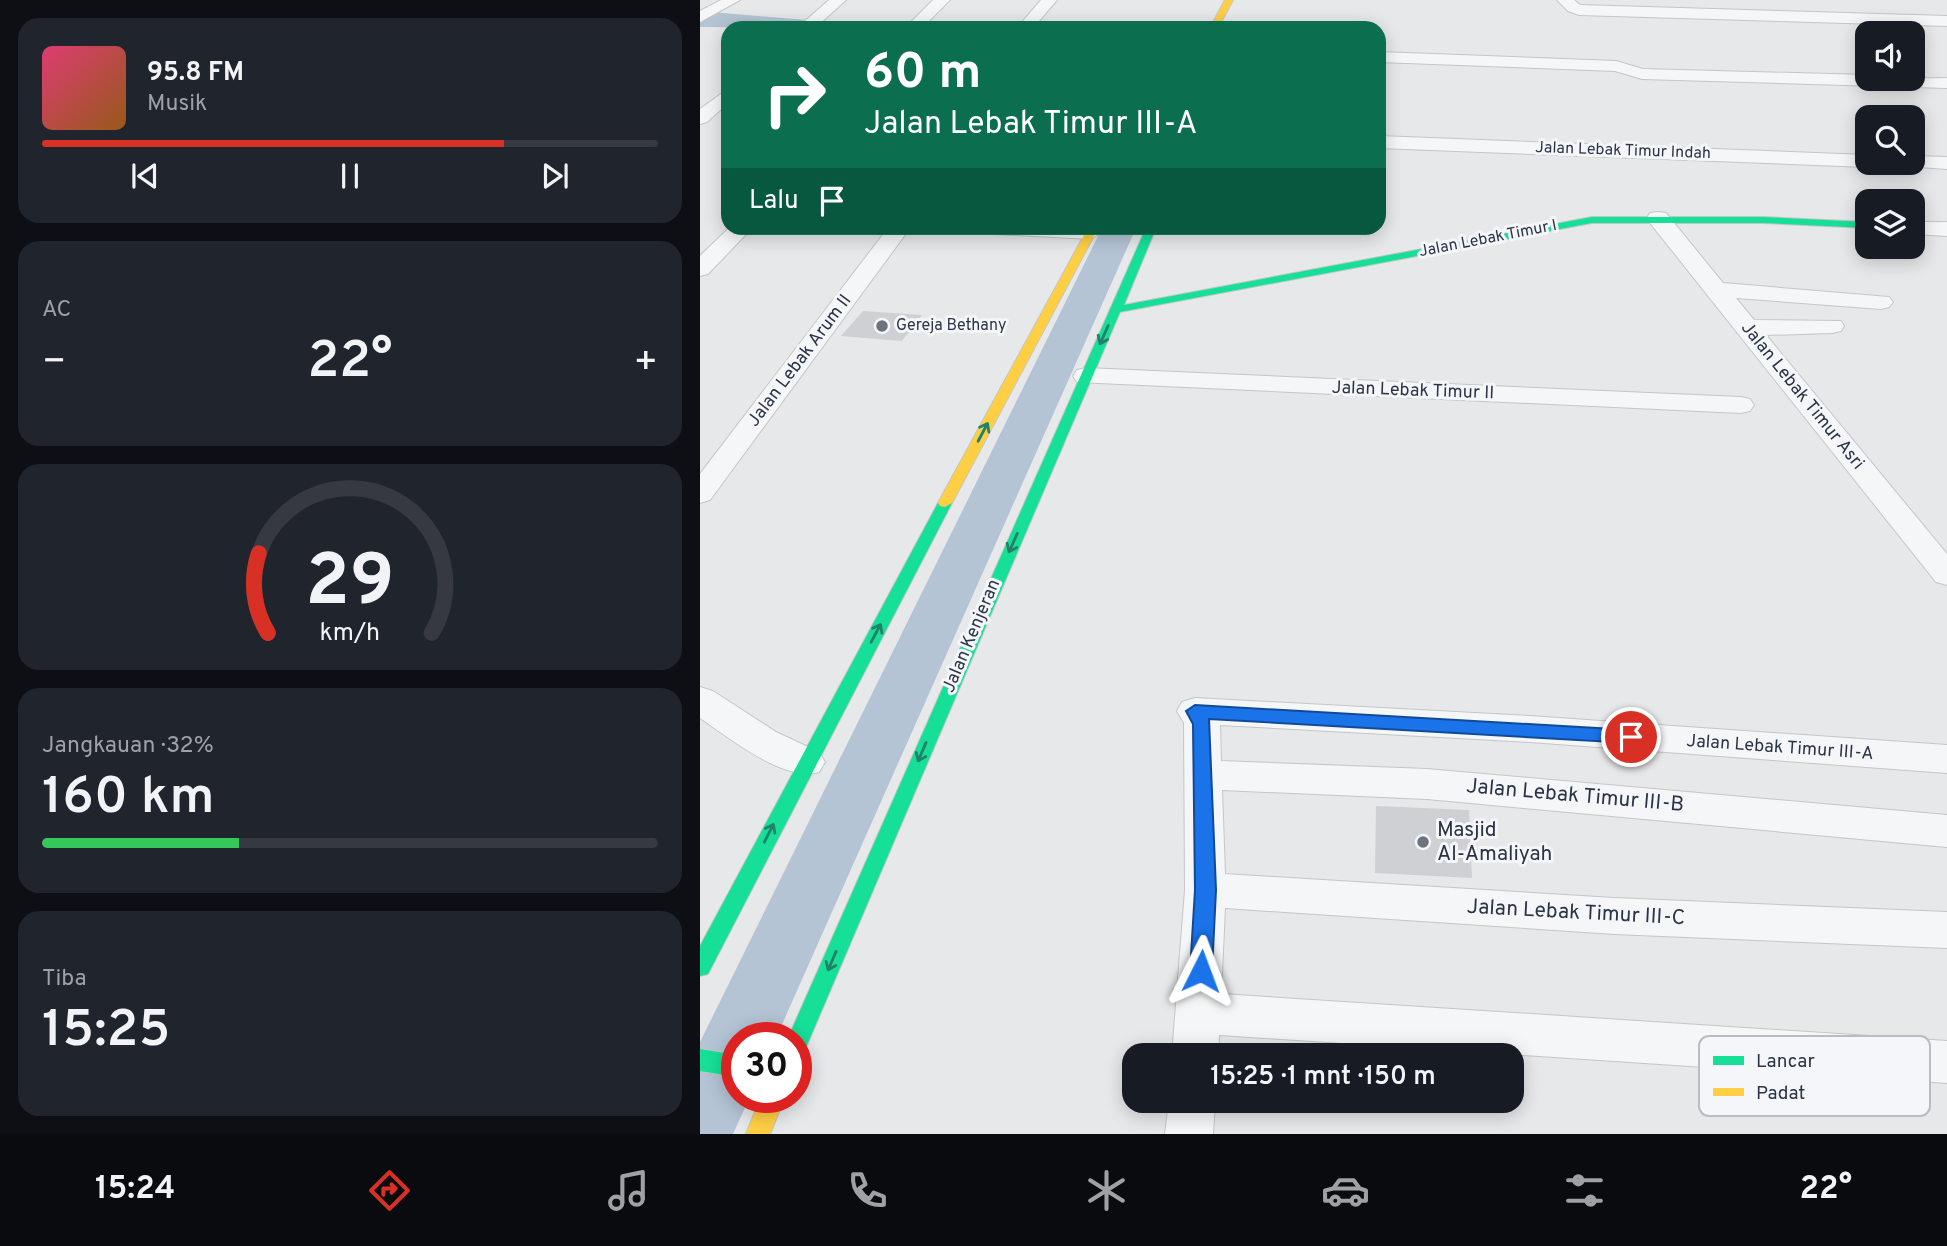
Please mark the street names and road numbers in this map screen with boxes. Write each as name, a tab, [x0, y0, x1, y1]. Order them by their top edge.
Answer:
street label: Jalan Lebak Timur Indah	[1535, 138, 1711, 164]
street label: Jalan Lebak Timur I	[1417, 216, 1559, 262]
street label: Jalan Lebak Arum II	[743, 290, 857, 432]
street label: Jalan Lebak Timur Asri	[1735, 317, 1869, 475]
street label: Jalan Lebak Timur II	[1331, 377, 1495, 405]
street label: Jalan Kenjeran	[938, 576, 1006, 696]
street label: Jalan Lebak Timur III-A	[1686, 730, 1874, 766]
street label: Jalan Lebak Timur III-B	[1465, 773, 1685, 819]
street label: Jalan Lebak Timur III-C	[1466, 894, 1686, 932]

